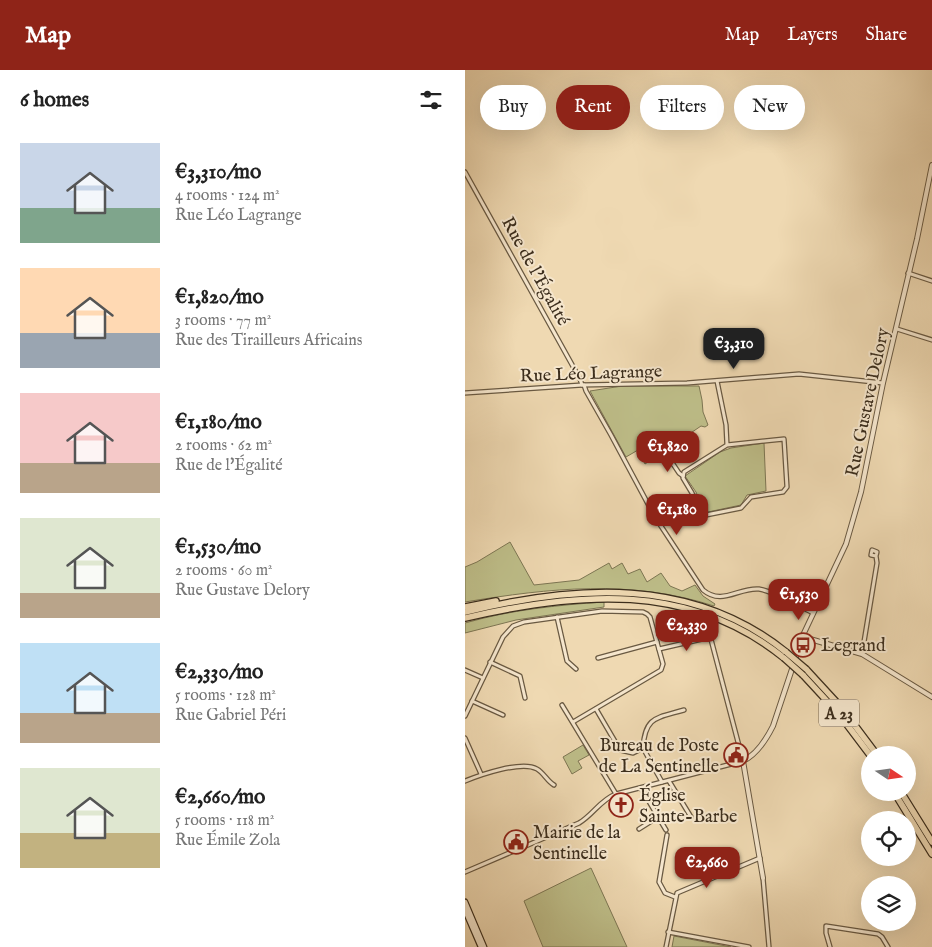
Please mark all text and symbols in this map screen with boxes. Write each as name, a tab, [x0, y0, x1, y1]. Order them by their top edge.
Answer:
text: Map	[25, 20, 71, 51]
text: Map	[725, 24, 759, 47]
text: Layers	[787, 24, 838, 47]
text: Share	[866, 24, 907, 47]
chip: Buy	[480, 85, 546, 130]
chip: Rent	[556, 85, 630, 130]
chip: Filters	[640, 85, 724, 130]
chip: New	[734, 85, 805, 130]
icon: filters	[417, 86, 445, 114]
text: 6 homes	[20, 87, 89, 114]
text: €3,310/mo	[175, 159, 261, 186]
icon: home	[60, 163, 120, 223]
text: 4 rooms · 124 m²	[175, 186, 280, 206]
text: Rue Léo Lagrange	[175, 206, 302, 226]
street label: Rue de l'Égalité	[495, 212, 576, 330]
text: €1,820/mo	[175, 284, 264, 311]
icon: home	[60, 288, 120, 348]
text: 3 rooms · 77 m²	[175, 311, 271, 331]
street label: Rue Gustave Delory	[841, 326, 896, 479]
pin: €3,310	[693, 328, 775, 370]
text: Rue des Tirailleurs Africains	[175, 331, 362, 351]
text: €3,310	[714, 334, 754, 354]
street label: Rue Léo Lagrange	[520, 361, 663, 388]
text: €1,180/mo	[175, 409, 262, 436]
icon: home	[60, 413, 120, 473]
pin: €1,820	[627, 430, 709, 473]
text: 2 rooms · 62 m²	[175, 436, 272, 456]
text: €1,820	[647, 437, 689, 457]
text: Rue de l'Égalité	[175, 456, 282, 476]
pin: €1,180	[636, 494, 718, 536]
text: €1,180	[657, 500, 697, 520]
text: €1,530/mo	[175, 534, 261, 561]
icon: home	[60, 538, 120, 598]
text: 2 rooms · 60 m²	[175, 561, 273, 581]
pin: €1,530	[758, 578, 840, 621]
text: Rue Gustave Delory	[175, 581, 310, 601]
text: €1,530	[779, 585, 819, 605]
pin: €2,330	[646, 610, 728, 652]
text: €2,330	[667, 616, 707, 636]
bus stop icon: Legrand	[790, 632, 816, 658]
place label: Legrand	[821, 635, 886, 658]
text: €2,330/mo	[175, 659, 263, 686]
icon: home	[60, 663, 120, 723]
text: 5 rooms · 128 m²	[175, 686, 276, 706]
road number: A 23	[819, 700, 859, 726]
text: Rue Gabriel Péri	[175, 706, 286, 726]
place label: Bureau de Poste de La Sentinelle	[599, 735, 719, 779]
public building icon: Bureau de Poste de La Sentinelle	[723, 742, 749, 768]
north arrow	[861, 746, 916, 801]
map controls	[861, 746, 916, 931]
place label: Église Sainte-Barbe	[639, 783, 737, 829]
text: €2,660/mo	[175, 784, 265, 811]
icon: home	[60, 788, 120, 848]
church icon: Église Sainte-Barbe	[608, 792, 634, 818]
text: 5 rooms · 118 m²	[175, 811, 274, 831]
button: locate	[861, 811, 916, 866]
place label: Mairie de la Sentinelle	[533, 822, 621, 866]
public building icon: Mairie de la Sentinelle	[503, 829, 529, 855]
text: Rue Émile Zola	[175, 831, 280, 851]
pin: €2,660	[666, 846, 748, 889]
text: €2,660	[686, 853, 728, 873]
button: layers	[861, 876, 916, 931]

